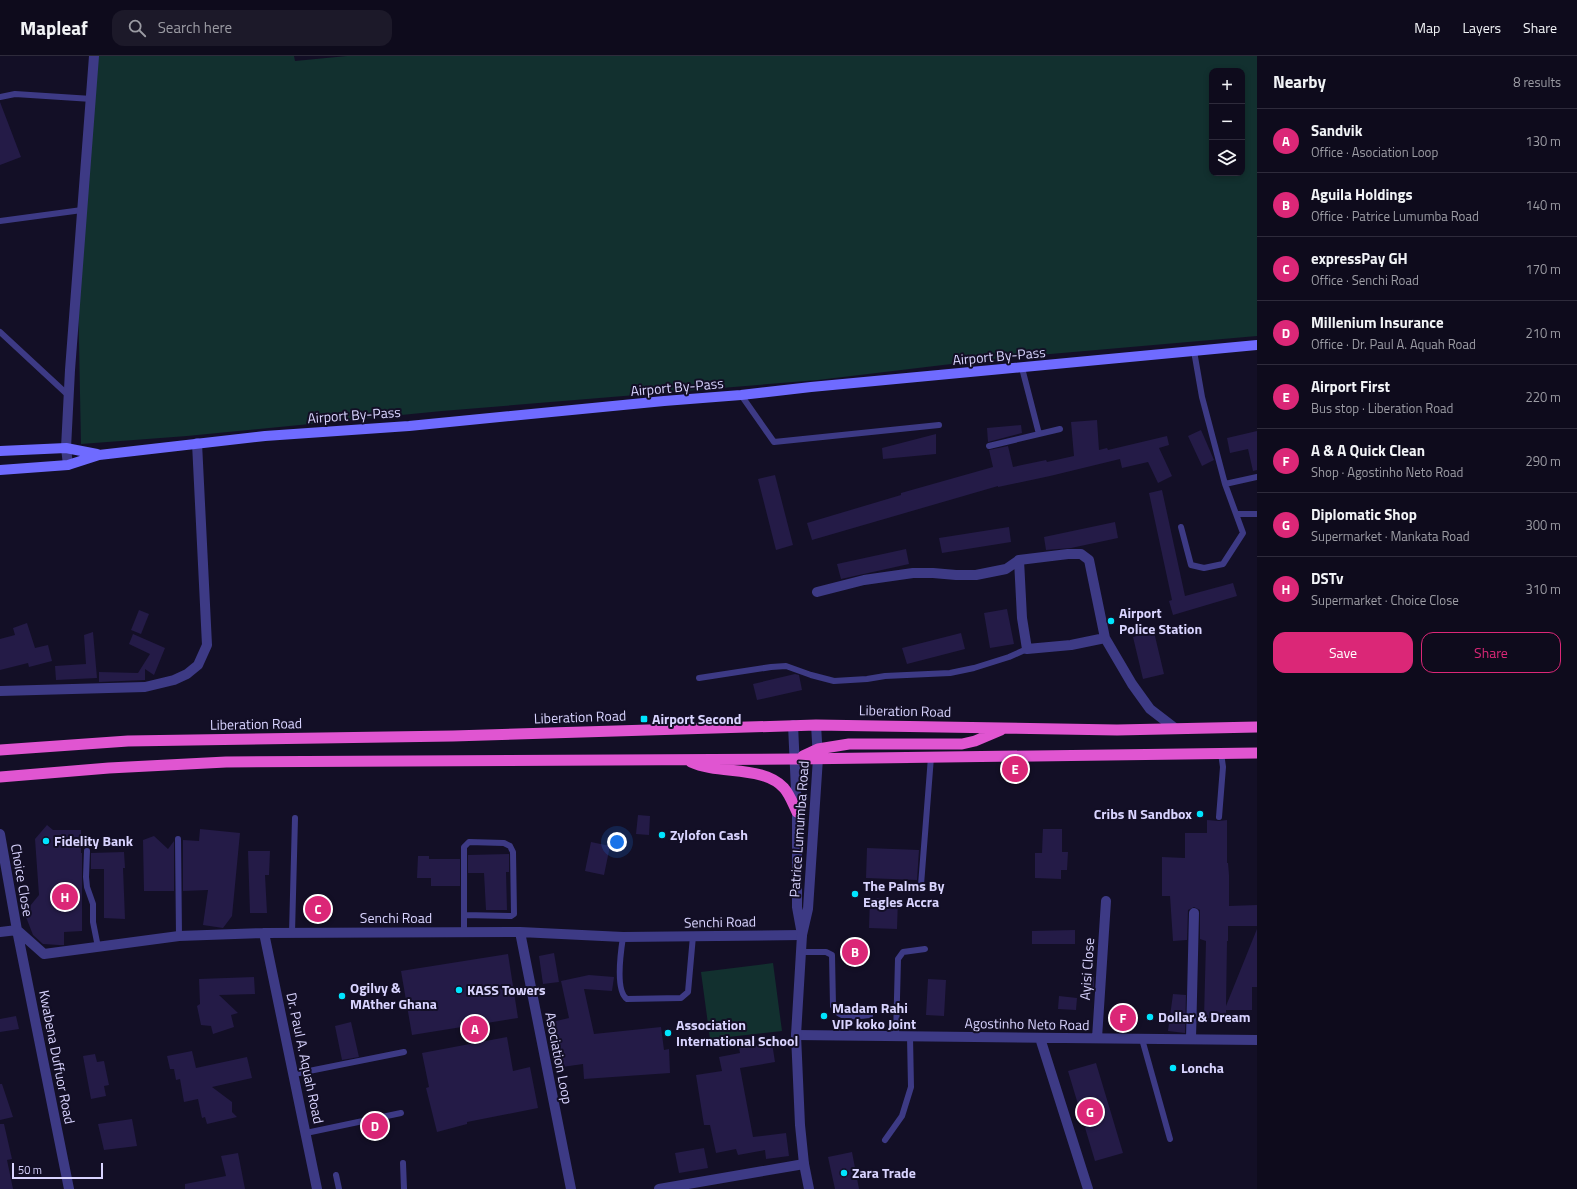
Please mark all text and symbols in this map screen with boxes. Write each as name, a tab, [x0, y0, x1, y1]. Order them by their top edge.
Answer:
search box	[112, 10, 392, 46]
text: Mapleaf	[20, 13, 88, 42]
text: Search here	[158, 16, 232, 39]
icon: search	[126, 17, 148, 39]
text: Map	[1414, 17, 1440, 38]
text: Layers	[1462, 17, 1501, 38]
text: Share	[1523, 17, 1557, 38]
map controls	[1209, 68, 1245, 176]
button: +	[1209, 68, 1245, 104]
text: Nearby	[1273, 69, 1326, 95]
text: 8 results	[1513, 72, 1561, 92]
button: −	[1209, 104, 1245, 140]
text: Sandvik	[1311, 119, 1362, 142]
text: A	[1282, 131, 1290, 151]
text: 130 m	[1525, 131, 1561, 151]
button: layers	[1209, 140, 1245, 176]
text: Office · Asociation Loop	[1311, 142, 1438, 162]
text: Aguila Holdings	[1311, 183, 1413, 206]
text: B	[1282, 195, 1290, 215]
text: 140 m	[1525, 195, 1561, 215]
text: Office · Patrice Lumumba Road	[1311, 206, 1479, 226]
text: expressPay GH	[1311, 247, 1408, 270]
text: C	[1282, 259, 1290, 279]
text: 170 m	[1525, 259, 1561, 279]
text: Office · Senchi Road	[1311, 270, 1419, 290]
text: Millenium Insurance	[1311, 311, 1444, 334]
text: D	[1282, 323, 1290, 343]
text: 210 m	[1525, 323, 1561, 343]
text: Office · Dr. Paul A. Aquah Road	[1311, 334, 1476, 354]
street label: Airport By-Pass	[952, 341, 1046, 370]
street label: Airport By-Pass	[630, 372, 724, 401]
text: Airport First	[1311, 375, 1390, 398]
text: E	[1282, 387, 1290, 407]
text: 220 m	[1525, 387, 1561, 407]
text: Bus stop · Liberation Road	[1311, 398, 1453, 418]
street label: Airport By-Pass	[307, 401, 401, 428]
text: A & A Quick Clean	[1311, 439, 1425, 462]
text: F	[1283, 451, 1289, 471]
text: 290 m	[1525, 451, 1561, 471]
text: Shop · Agostinho Neto Road	[1311, 462, 1463, 482]
text: Diplomatic Shop	[1311, 503, 1417, 526]
text: G	[1282, 515, 1290, 535]
text: 300 m	[1525, 515, 1561, 535]
text: Supermarket · Mankata Road	[1311, 526, 1470, 546]
text: DSTv	[1311, 567, 1343, 590]
text: H	[1282, 579, 1290, 599]
text: 310 m	[1525, 579, 1561, 599]
text: Supermarket · Choice Close	[1311, 590, 1459, 610]
place label: Airport Police Station	[1119, 602, 1202, 639]
marker: Airport Police Station	[1106, 616, 1116, 626]
button: Save	[1273, 632, 1413, 673]
button: Share	[1421, 632, 1561, 673]
street label: Liberation Road	[859, 699, 951, 722]
street label: Liberation Road	[533, 704, 626, 729]
place label: Airport Second	[652, 708, 742, 729]
street label: Liberation Road	[210, 712, 302, 735]
marker: Airport Second	[639, 714, 649, 724]
pin: E	[1002, 754, 1028, 784]
street label: Patrice Lumumba Road	[783, 760, 814, 898]
place label: Cribs N Sandbox	[1094, 803, 1192, 824]
marker: Cribs N Sandbox	[1195, 809, 1205, 819]
place label: Zylofon Cash	[670, 824, 748, 845]
place label: Fidelity Bank	[54, 830, 134, 851]
marker: Zylofon Cash	[657, 830, 667, 840]
your location	[607, 832, 627, 852]
marker: Fidelity Bank	[41, 836, 51, 846]
street label: Choice Close	[6, 842, 39, 918]
place label: The Palms By Eagles Accra	[863, 875, 944, 912]
pin: H	[52, 882, 78, 912]
marker: The Palms By Eagles Accra	[850, 889, 860, 899]
pin: C	[305, 894, 331, 924]
street label: Senchi Road	[360, 907, 432, 928]
street label: Senchi Road	[684, 910, 756, 933]
pin: B	[842, 937, 868, 967]
street label: Ayisi Close	[1074, 937, 1099, 1001]
place label: Ogilvy & MAther Ghana	[350, 977, 437, 1014]
place label: KASS Towers	[467, 979, 546, 1000]
marker: KASS Towers	[454, 985, 464, 995]
street label: Kwabena Duffuor Road	[34, 988, 81, 1126]
street label: Dr. Paul A. Aquah Road	[281, 990, 330, 1125]
marker: Ogilvy & MAther Ghana	[337, 991, 347, 1001]
place label: Madam Rahi VIP koko Joint	[832, 997, 916, 1034]
pin: F	[1110, 1003, 1136, 1033]
place label: Dollar & Dream	[1158, 1006, 1250, 1027]
street label: Asociation Loop	[540, 1010, 579, 1106]
marker: Madam Rahi VIP koko Joint	[819, 1011, 829, 1021]
street label: Agostinho Neto Road	[964, 1012, 1090, 1035]
marker: Dollar & Dream	[1145, 1012, 1155, 1022]
pin: A	[462, 1014, 488, 1044]
place label: Association International School	[676, 1014, 798, 1051]
marker: Association International School	[663, 1028, 673, 1038]
place label: Loncha	[1181, 1057, 1224, 1078]
marker: Loncha	[1168, 1063, 1178, 1073]
pin: G	[1077, 1097, 1103, 1127]
pin: D	[362, 1111, 388, 1141]
scale bar	[12, 1161, 103, 1180]
text: 50 m	[18, 1162, 42, 1178]
place label: Zara Trade	[852, 1162, 916, 1183]
marker: Zara Trade	[839, 1168, 849, 1178]

